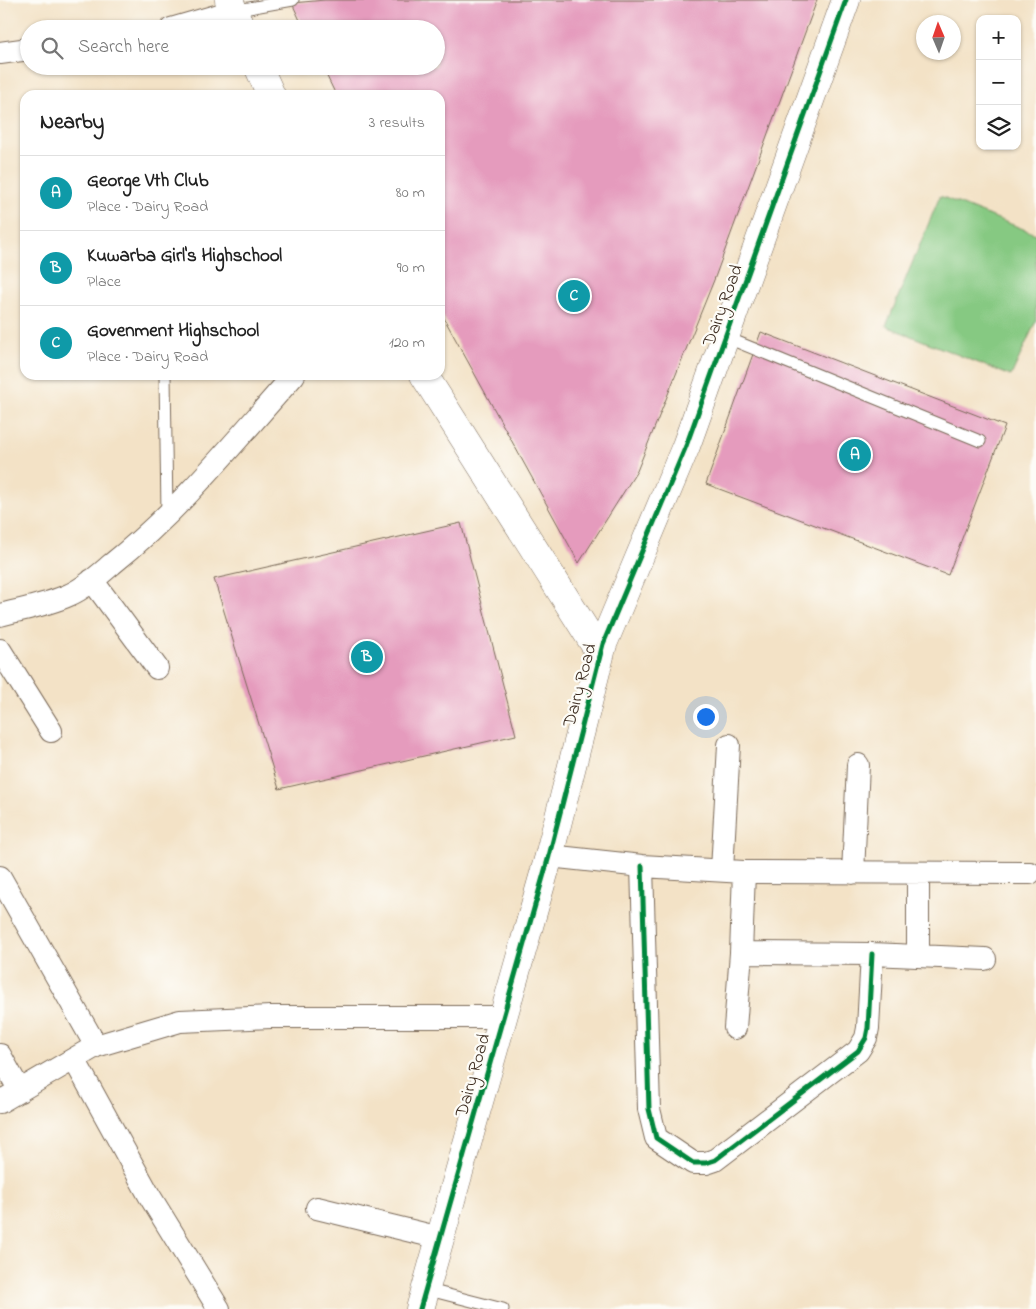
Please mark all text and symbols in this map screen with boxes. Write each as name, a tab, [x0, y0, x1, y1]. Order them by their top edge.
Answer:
north arrow	[916, 15, 961, 60]
map controls	[976, 15, 1021, 150]
button: +	[976, 15, 1021, 60]
search box	[20, 20, 445, 75]
icon: search	[38, 34, 66, 62]
text: Search here	[78, 34, 169, 61]
button: −	[976, 60, 1021, 105]
button: layers	[976, 105, 1021, 150]
text: Nearby	[40, 108, 104, 138]
text: 3 results	[369, 111, 425, 135]
text: George Vth Club	[87, 168, 209, 195]
text: A	[51, 181, 61, 205]
text: 80 m	[396, 181, 425, 205]
text: Place · Dairy Road	[87, 195, 208, 219]
text: Kuwarba Girl's Highschool	[87, 243, 282, 270]
text: B	[51, 256, 61, 280]
text: 90 m	[397, 256, 425, 280]
street label: Dairy Road	[697, 261, 751, 351]
text: Place	[87, 270, 121, 294]
pin: C	[558, 277, 590, 315]
text: Govenment Highschool	[87, 318, 259, 345]
text: C	[52, 331, 60, 355]
text: 120 m	[389, 331, 425, 355]
text: Place · Dairy Road	[87, 345, 208, 369]
pin: A	[839, 436, 871, 474]
pin: B	[351, 638, 383, 676]
street label: Dairy Road	[557, 641, 605, 731]
your location	[693, 704, 719, 730]
street label: Dairy Road	[449, 1031, 498, 1121]

